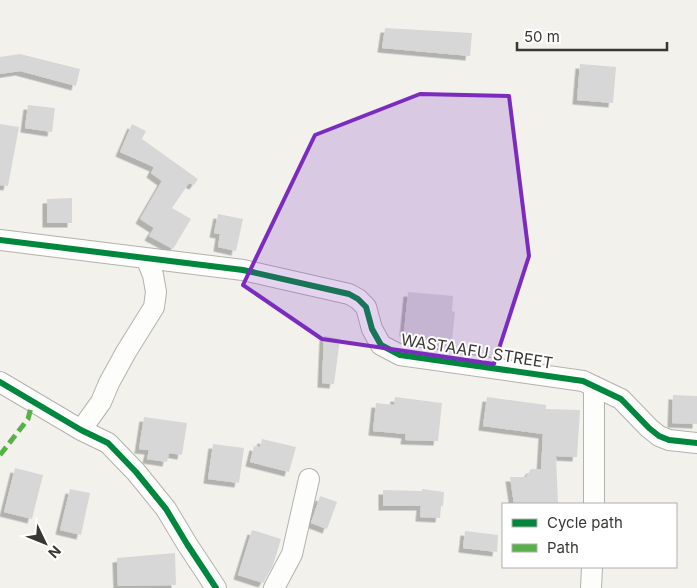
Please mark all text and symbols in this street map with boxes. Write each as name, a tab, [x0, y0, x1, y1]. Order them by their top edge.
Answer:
scale bar	[517, 20, 667, 52]
text: 50 m	[524, 27, 560, 46]
street label: WASTAAFU STREET	[400, 329, 554, 373]
legend	[502, 503, 677, 568]
text: Cycle path	[547, 513, 623, 532]
north arrow	[20, 518, 70, 568]
text: Path	[547, 538, 579, 557]
text: N	[45, 543, 65, 562]

